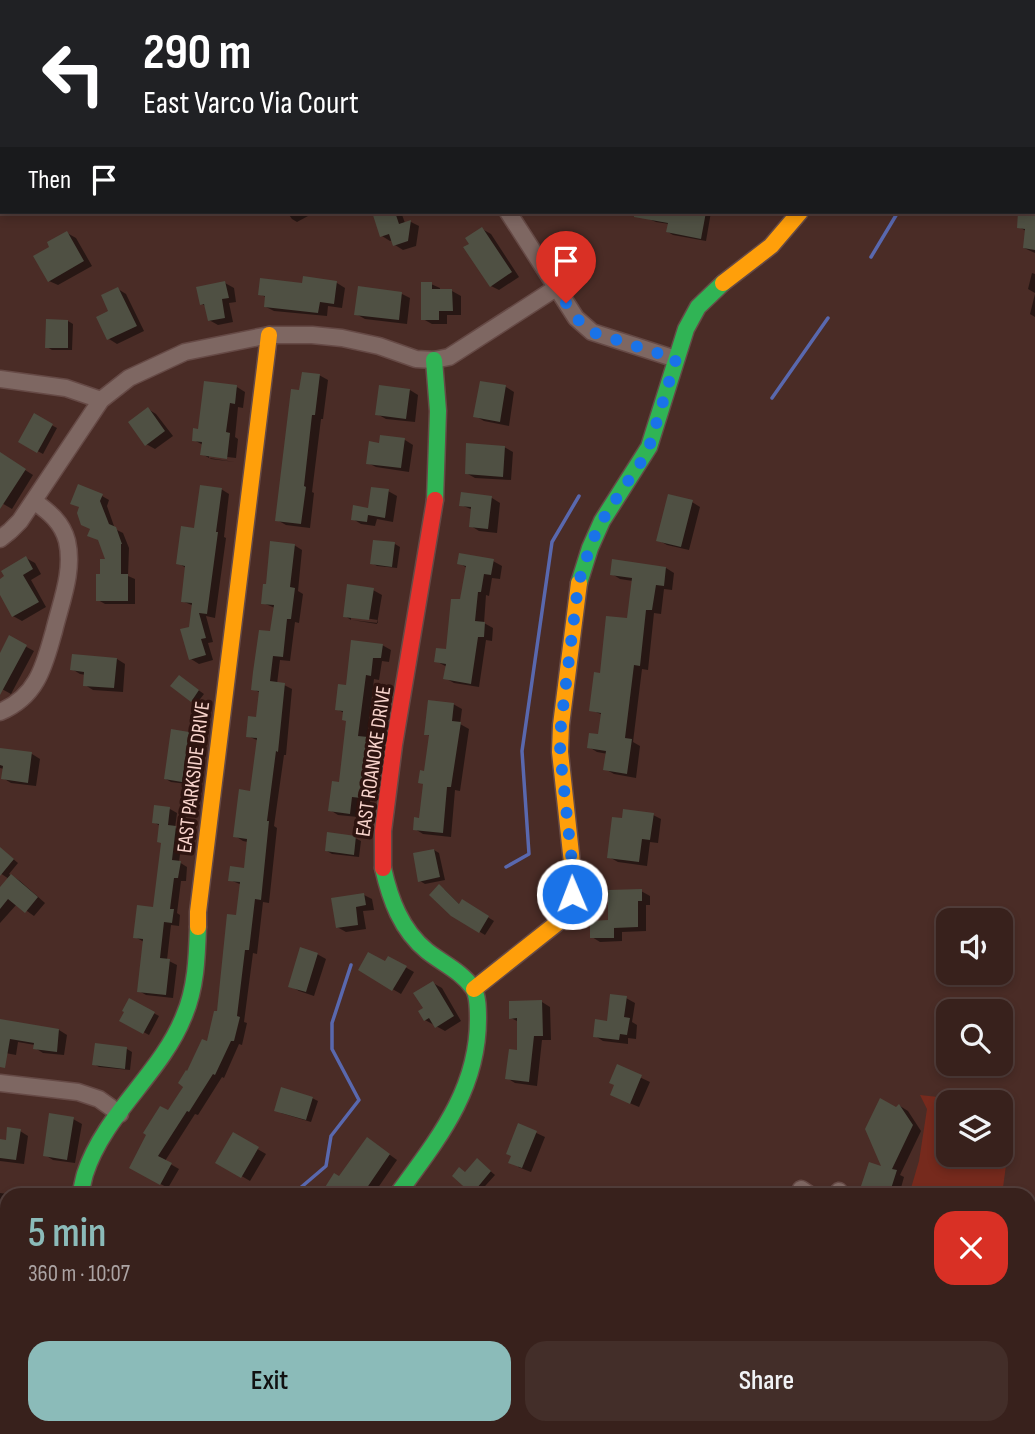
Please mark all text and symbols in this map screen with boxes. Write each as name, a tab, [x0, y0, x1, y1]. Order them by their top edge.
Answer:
text: 290 m	[143, 24, 251, 83]
icon: left	[28, 28, 119, 119]
text: East Varco Via Court	[143, 84, 359, 123]
icon: arrive	[85, 161, 123, 199]
text: Then	[28, 165, 71, 196]
pin	[536, 231, 596, 303]
icon: arrive	[547, 242, 585, 280]
street label: EAST ROANOKE DRIVE	[351, 684, 396, 838]
street label: EAST PARKSIDE DRIVE	[172, 700, 215, 854]
position arrow	[535, 857, 609, 931]
map controls	[936, 908, 1013, 1167]
button: sound	[936, 908, 1013, 985]
button: search	[936, 999, 1013, 1076]
button: layers	[936, 1090, 1013, 1167]
text: 5 min	[28, 1208, 106, 1259]
button: close	[934, 1211, 1008, 1285]
text: 360 m · 10:07	[28, 1260, 130, 1288]
button: Exit	[28, 1341, 511, 1421]
button: Share	[525, 1341, 1008, 1421]

